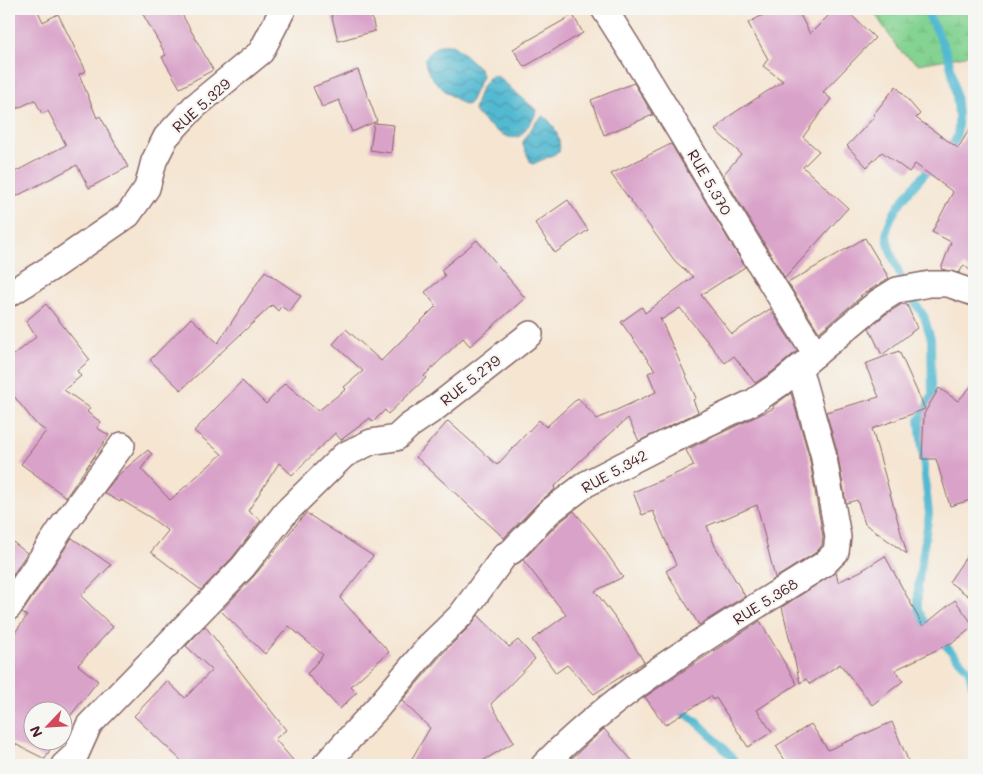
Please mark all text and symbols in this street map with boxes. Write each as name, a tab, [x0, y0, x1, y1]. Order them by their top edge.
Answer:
street label: RUE 5.329	[167, 73, 235, 137]
street label: RUE 5.370	[683, 146, 737, 218]
street label: RUE 5.279	[436, 350, 505, 410]
street label: RUE 5.342	[578, 445, 650, 497]
street label: RUE 5.368	[729, 573, 801, 629]
north arrow	[22, 702, 72, 752]
text: N	[25, 723, 47, 741]

